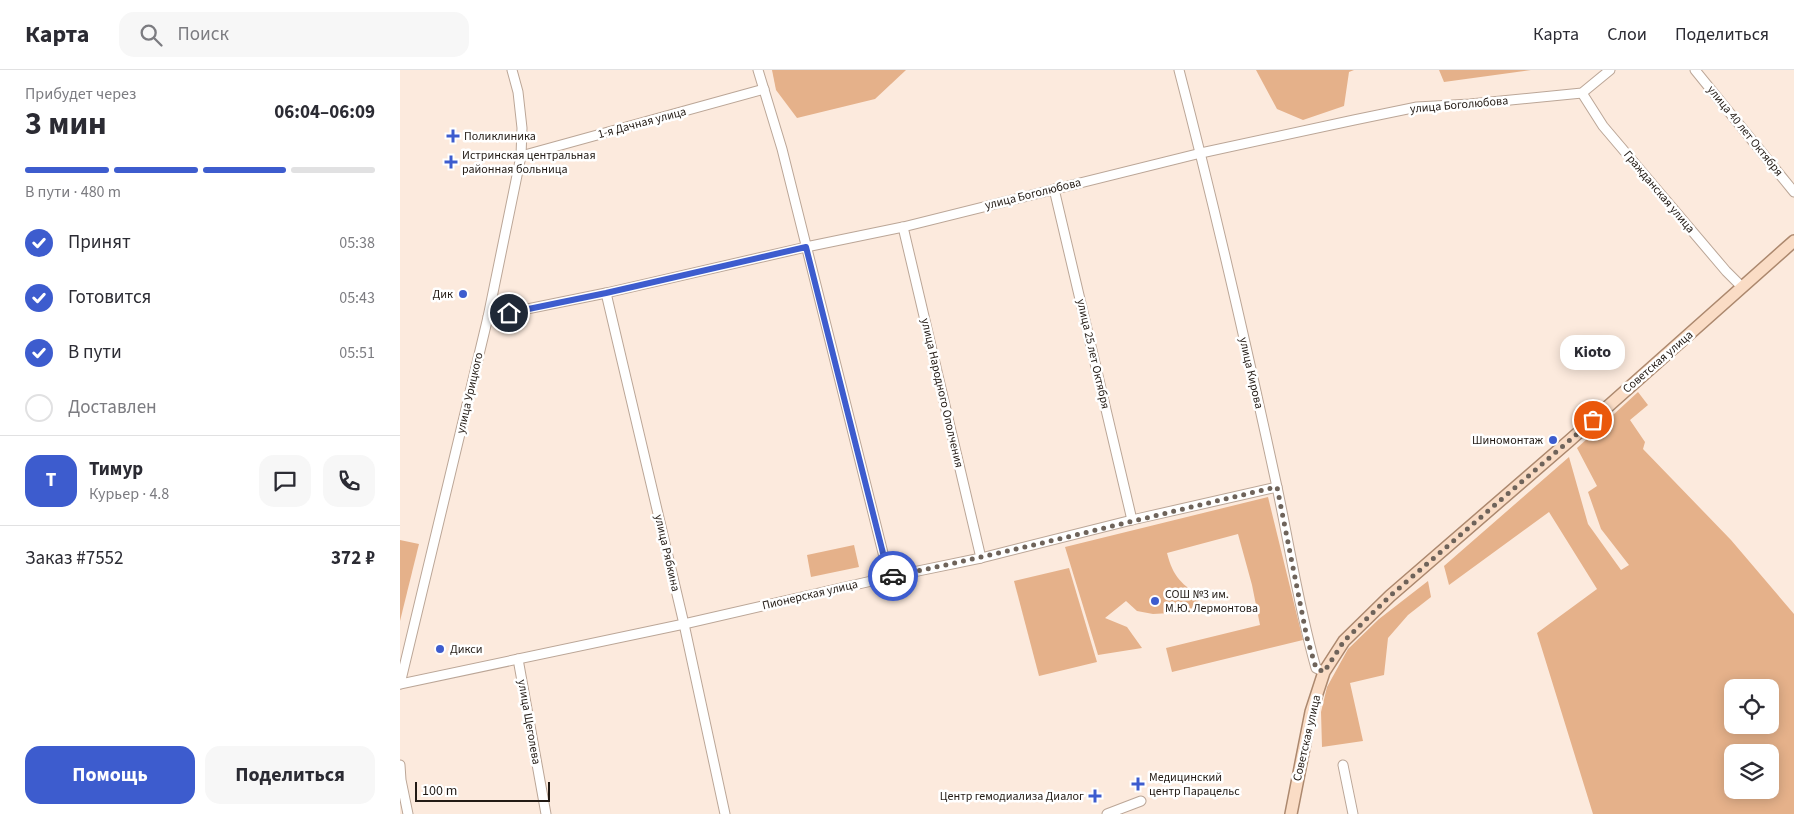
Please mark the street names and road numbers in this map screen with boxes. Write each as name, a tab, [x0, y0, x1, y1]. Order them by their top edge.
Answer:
street label: улица 40 лет Октября	[1703, 82, 1787, 180]
street label: улица Боголюбова	[1409, 92, 1509, 118]
street label: 1-я Дачная улица	[596, 103, 688, 143]
street label: Гражданская улица	[1619, 147, 1699, 237]
street label: улица Боголюбова	[983, 174, 1083, 214]
street label: улица 25 лет Октября	[1072, 297, 1114, 411]
street label: улица Народного Ополчения	[916, 316, 968, 470]
street label: Советская улица	[1619, 327, 1697, 397]
street label: улица Кирова	[1235, 336, 1267, 410]
street label: улица Урицкого	[452, 351, 488, 435]
street label: улица Рябкина	[650, 513, 684, 593]
street label: Пионерская улица	[760, 576, 860, 614]
street label: улица Щеголева	[513, 678, 545, 766]
street label: Советская улица	[1289, 693, 1325, 783]

